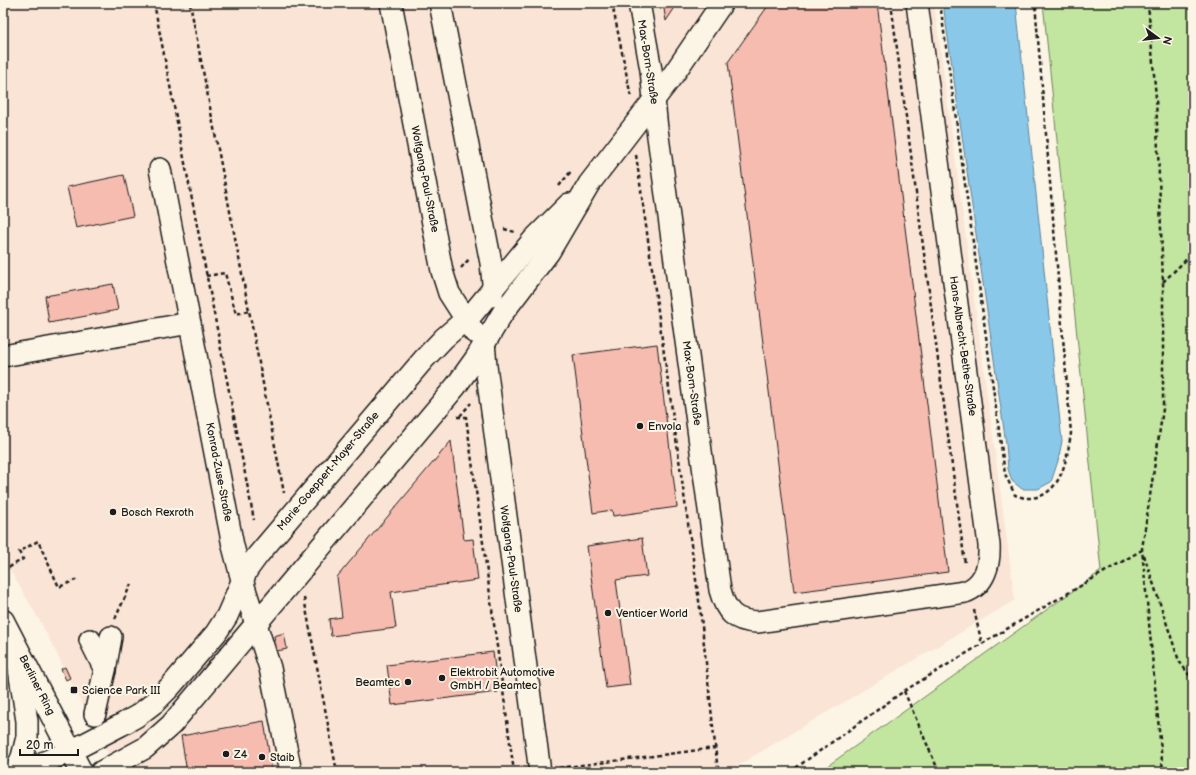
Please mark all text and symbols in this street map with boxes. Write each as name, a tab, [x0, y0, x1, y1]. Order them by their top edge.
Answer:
north arrow	[1138, 18, 1178, 58]
street label: Max-Born-Straße	[635, 19, 661, 106]
text: N	[1160, 35, 1175, 46]
street label: Wolfgang-Paul-Straße	[408, 125, 442, 234]
street label: Hans-Albrecht-Bethe-Straße	[947, 275, 979, 417]
street label: Max-Born-Straße	[680, 340, 704, 427]
street label: Marie-Goeppert-Mayer-Straße	[274, 408, 382, 533]
place label: Envola	[648, 420, 681, 433]
street label: Konrad-Zuse-Straße	[203, 421, 235, 523]
marker: Envola	[635, 421, 645, 431]
street label: Wolfgang-Paul-Straße	[497, 504, 525, 614]
place label: Bosch Rexroth	[121, 506, 194, 519]
marker: Bosch Rexroth	[108, 507, 118, 517]
place label: Venticer World	[616, 607, 688, 620]
marker: Venticer World	[603, 608, 613, 618]
street label: Berliner Ring	[16, 653, 58, 717]
place label: Elektrobit Automotive GmbH / Beamtec	[450, 666, 555, 692]
marker: Elektrobit Automotive GmbH / Beamtec	[437, 673, 447, 683]
place label: Beamtec	[355, 676, 400, 689]
marker: Beamtec	[403, 677, 413, 687]
place label: Science Park III	[82, 684, 161, 697]
marker: Science Park III	[69, 685, 79, 695]
scale bar	[20, 731, 78, 757]
text: 20 m	[26, 738, 53, 753]
place label: Z4	[233, 748, 248, 761]
marker: Z4	[221, 749, 231, 759]
place label: Staib	[270, 751, 295, 764]
marker: Staib	[257, 752, 267, 762]

